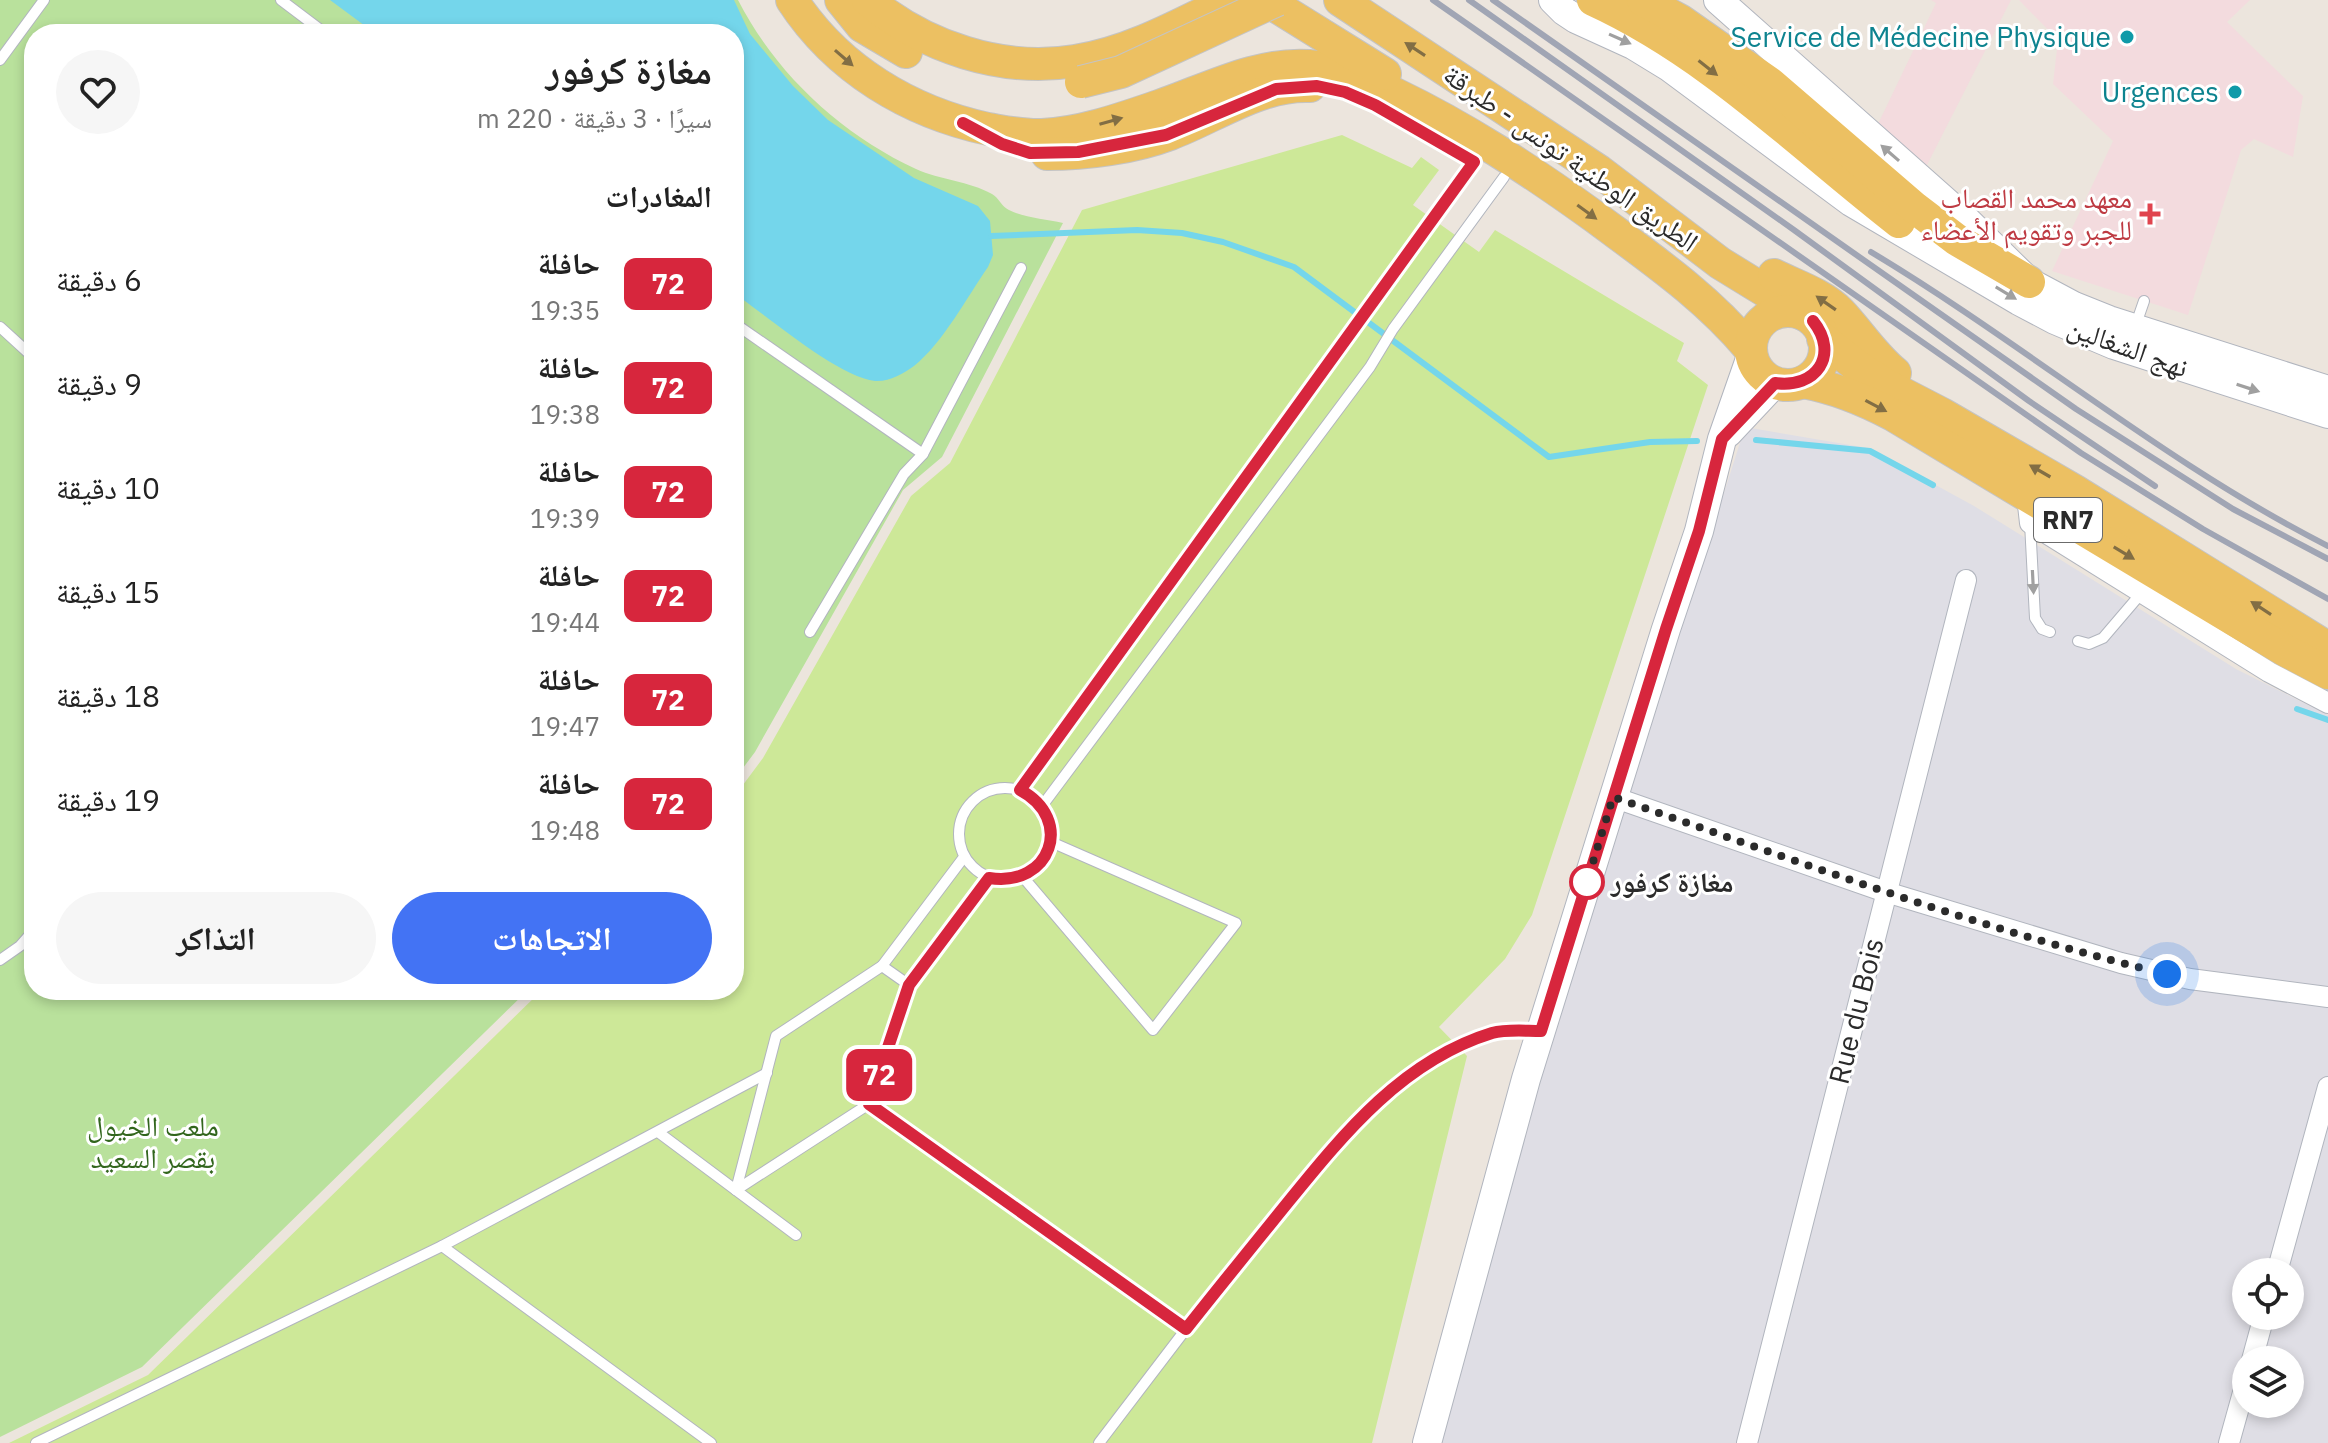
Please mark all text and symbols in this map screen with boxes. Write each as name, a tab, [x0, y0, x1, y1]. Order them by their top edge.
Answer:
place label: Service de Médecine Physique	[1731, 18, 2111, 55]
marker: Service de Médecine Physique	[2118, 28, 2136, 46]
one-way arrow	[1608, 32, 1631, 45]
one-way arrow	[1404, 43, 1426, 57]
text: مغازة كرفور	[546, 45, 712, 94]
one-way arrow	[833, 49, 853, 66]
button: heart	[56, 50, 140, 134]
street label: الطريق الوطنية تونس - طبرقة	[1437, 56, 1706, 260]
one-way arrow	[1698, 59, 1718, 75]
place label: Urgences	[2102, 73, 2219, 110]
marker: Urgences	[2226, 83, 2244, 101]
text: سيرًا · 3 دقيقة · 220 m	[477, 101, 712, 135]
one-way arrow	[1099, 114, 1123, 127]
one-way arrow	[1881, 145, 1901, 162]
text: المغادرات	[605, 176, 712, 215]
place label: معهد محمد القصاب للجبر وتقويم الأعضاء	[1920, 179, 2132, 249]
marker: معهد محمد القصاب للجبر وتقويم الأعضاء	[2139, 203, 2161, 225]
one-way arrow	[1577, 204, 1598, 219]
text: حافلة	[538, 243, 600, 282]
text: 6 دقيقة	[56, 260, 142, 299]
text: 72	[651, 265, 685, 302]
one-way arrow	[1995, 286, 2017, 300]
text: 19:35	[530, 293, 600, 327]
one-way arrow	[1816, 296, 1837, 311]
street label: نهج الشغالين	[2063, 308, 2194, 385]
text: حافلة	[538, 347, 600, 386]
text: 9 دقيقة	[56, 364, 142, 403]
text: 72	[651, 369, 685, 406]
one-way arrow	[2236, 382, 2260, 395]
text: 19:38	[530, 397, 600, 431]
one-way arrow	[1865, 399, 1888, 413]
text: حافلة	[538, 451, 600, 490]
one-way arrow	[2029, 464, 2051, 478]
text: 10 دقيقة	[56, 468, 160, 507]
text: 72	[651, 473, 685, 510]
road number: RN7	[2034, 498, 2102, 542]
text: 19:39	[530, 501, 600, 535]
one-way arrow	[2112, 546, 2135, 560]
text: حافلة	[538, 555, 600, 594]
one-way arrow	[2027, 570, 2040, 595]
text: 15 دقيقة	[56, 572, 160, 611]
text: 72	[651, 577, 685, 614]
one-way arrow	[2251, 600, 2272, 615]
text: 19:44	[530, 605, 600, 639]
text: حافلة	[538, 659, 600, 698]
text: 18 دقيقة	[56, 676, 160, 715]
text: 72	[651, 681, 685, 718]
text: 19:47	[530, 709, 600, 743]
text: حافلة	[538, 763, 600, 802]
text: 19 دقيقة	[56, 780, 160, 819]
text: 72	[651, 785, 685, 822]
text: 19:48	[530, 813, 600, 847]
place label: مغازة كرفور	[1610, 863, 1734, 900]
marker: مغازة كرفور	[1570, 865, 1604, 899]
button: التذاكر	[56, 892, 376, 984]
button: الاتجاهات	[392, 892, 712, 984]
street label: Rue du Bois	[1820, 934, 1892, 1088]
your location	[2147, 954, 2187, 994]
line badge: 72	[843, 1049, 915, 1101]
text: 72	[862, 1056, 896, 1093]
park label: ملعب الخيول بقصر السعيد	[87, 1107, 219, 1176]
map controls	[2232, 1258, 2304, 1418]
button: locate	[2232, 1258, 2304, 1330]
button: layers	[2232, 1346, 2304, 1418]

